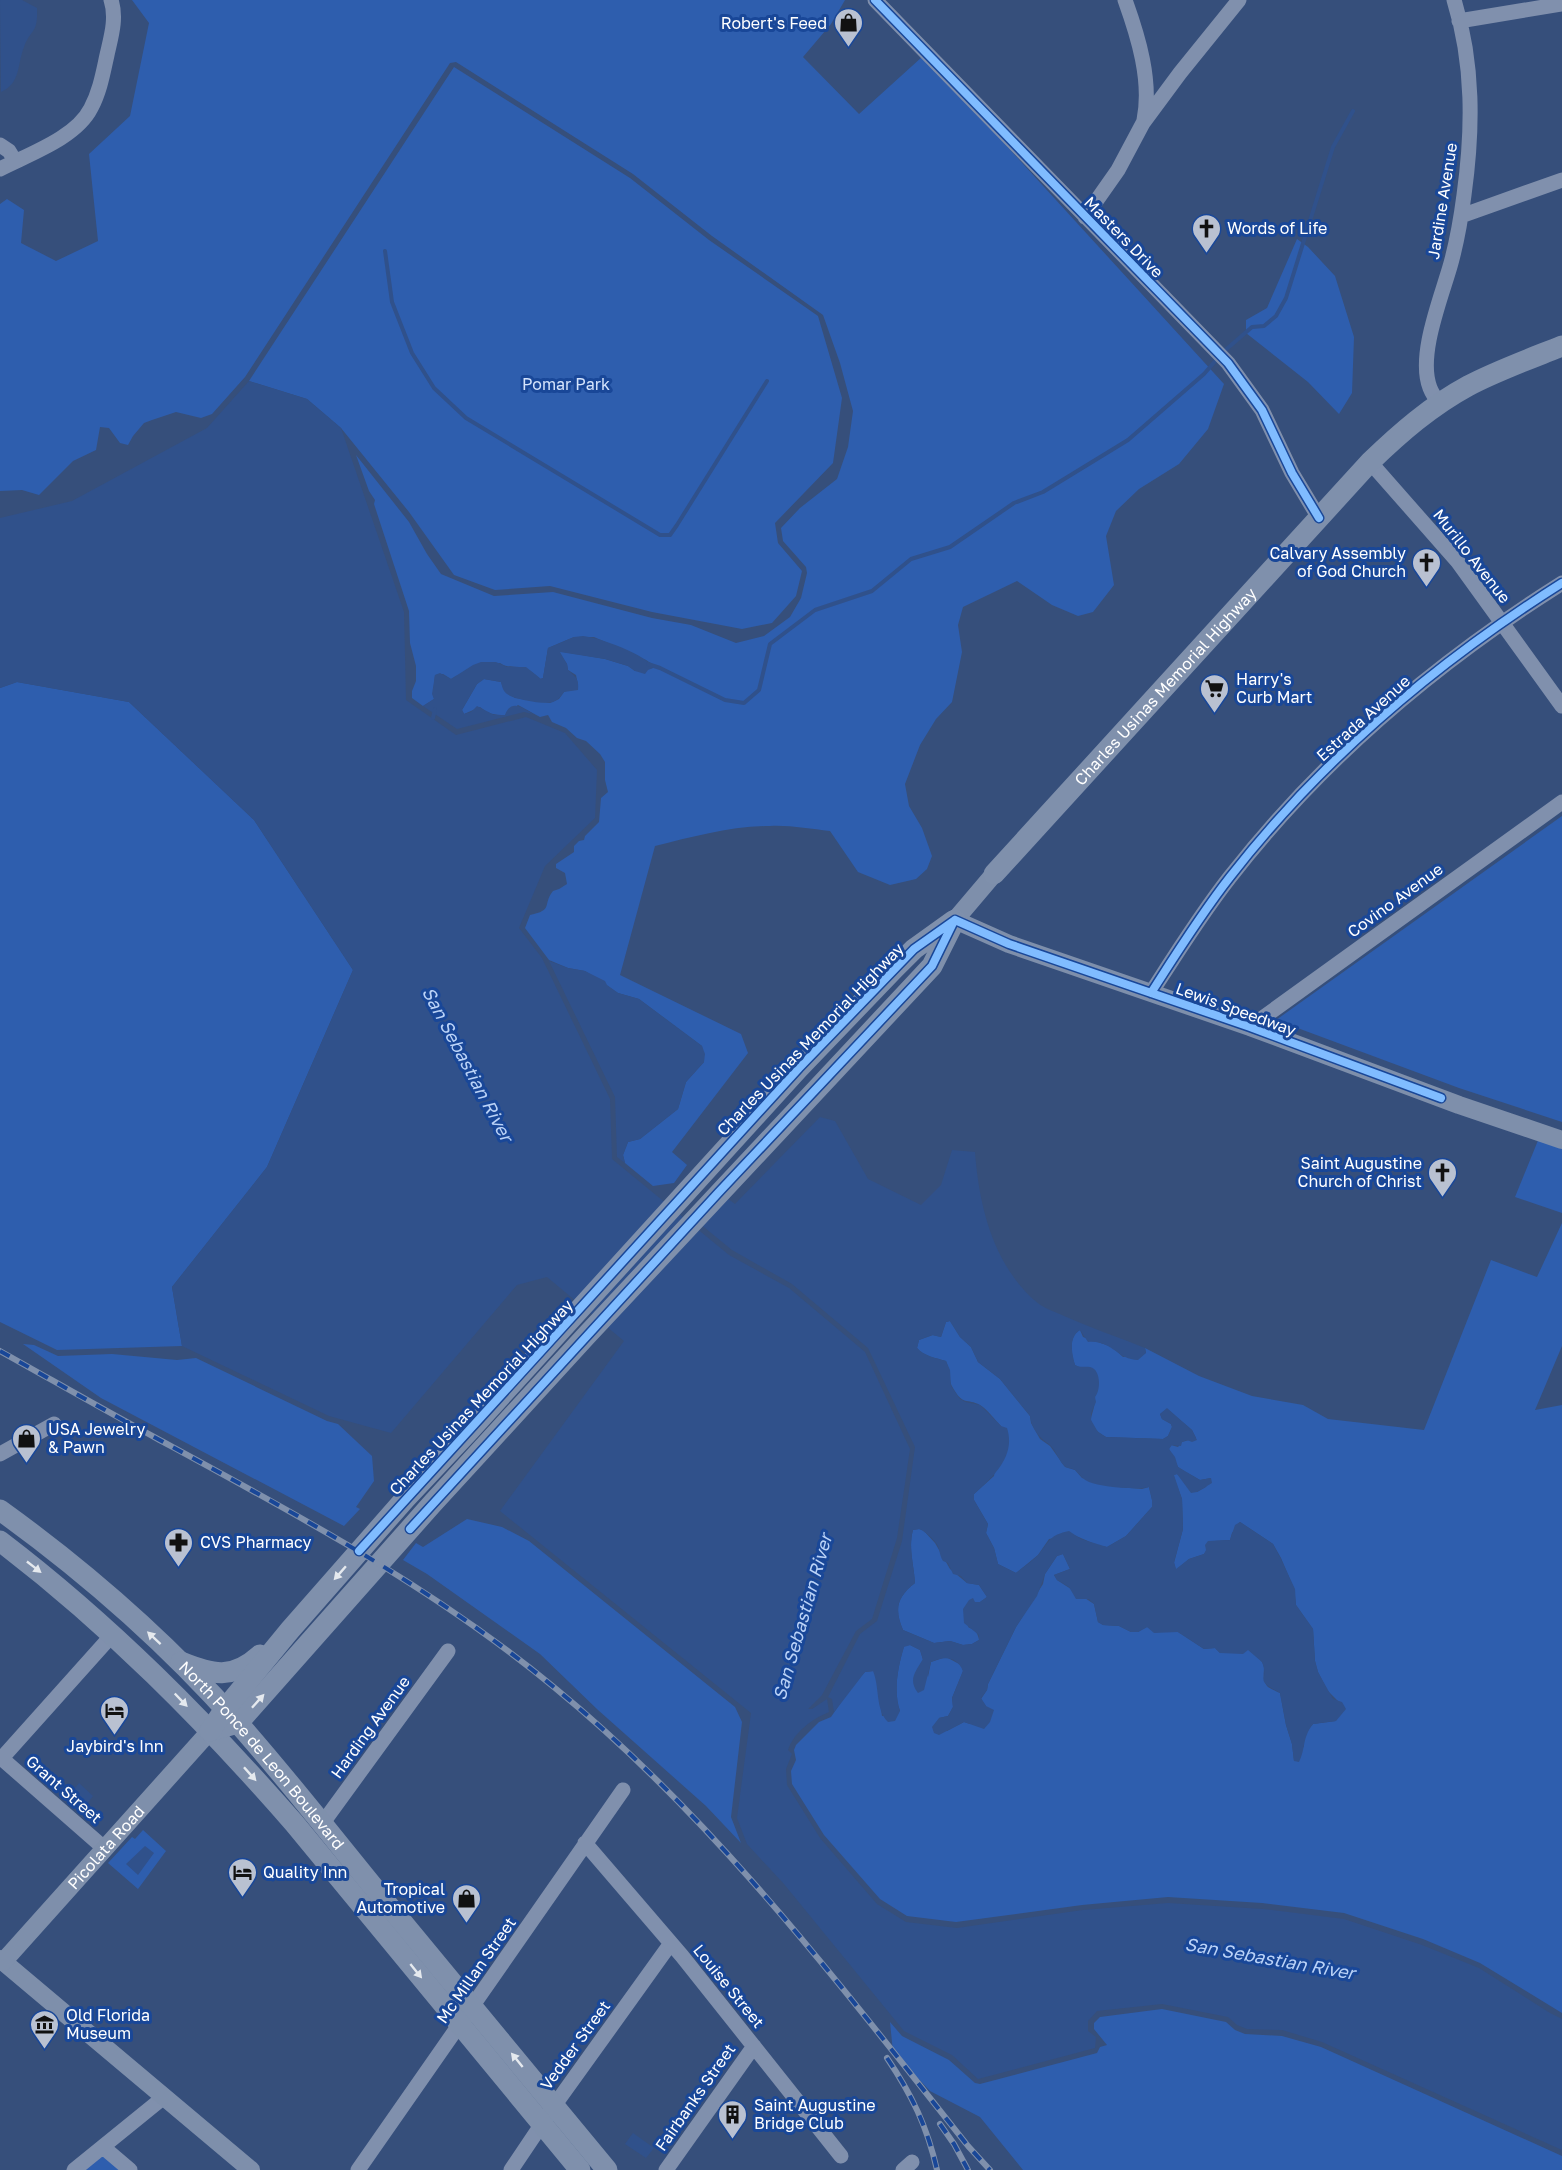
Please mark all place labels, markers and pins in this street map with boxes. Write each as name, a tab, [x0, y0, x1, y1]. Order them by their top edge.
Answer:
shop icon: Robert's Feed	[832, 7, 864, 49]
place label: Robert's Feed	[721, 13, 827, 33]
church icon: Words of Life	[1190, 212, 1222, 254]
place label: Words of Life	[1227, 218, 1327, 238]
place label: Calvary Assembly of God Church	[1269, 543, 1406, 581]
church icon: Calvary Assembly of God Church	[1411, 546, 1443, 588]
place label: Harry's Curb Mart	[1236, 669, 1312, 707]
supermarket icon: Harry's Curb Mart	[1199, 672, 1231, 714]
place label: Saint Augustine Church of Christ	[1298, 1153, 1422, 1191]
church icon: Saint Augustine Church of Christ	[1427, 1156, 1459, 1198]
place label: USA Jewelry & Pawn	[48, 1419, 145, 1457]
shop icon: USA Jewelry & Pawn	[11, 1422, 43, 1464]
pharmacy icon: CVS Pharmacy	[163, 1526, 195, 1568]
place label: CVS Pharmacy	[200, 1532, 311, 1552]
hotel icon: Jaybird's Inn	[99, 1694, 131, 1736]
place label: Jaybird's Inn	[66, 1736, 164, 1756]
hotel icon: Quality Inn	[226, 1856, 258, 1898]
place label: Quality Inn	[263, 1862, 347, 1882]
place label: Tropical Automotive	[357, 1879, 445, 1917]
shop icon: Tropical Automotive	[450, 1882, 482, 1924]
place label: Old Florida Museum	[66, 2005, 150, 2043]
museum icon: Old Florida Museum	[29, 2008, 61, 2050]
place label: Saint Augustine Bridge Club	[754, 2095, 876, 2133]
building icon: Saint Augustine Bridge Club	[717, 2098, 749, 2140]

